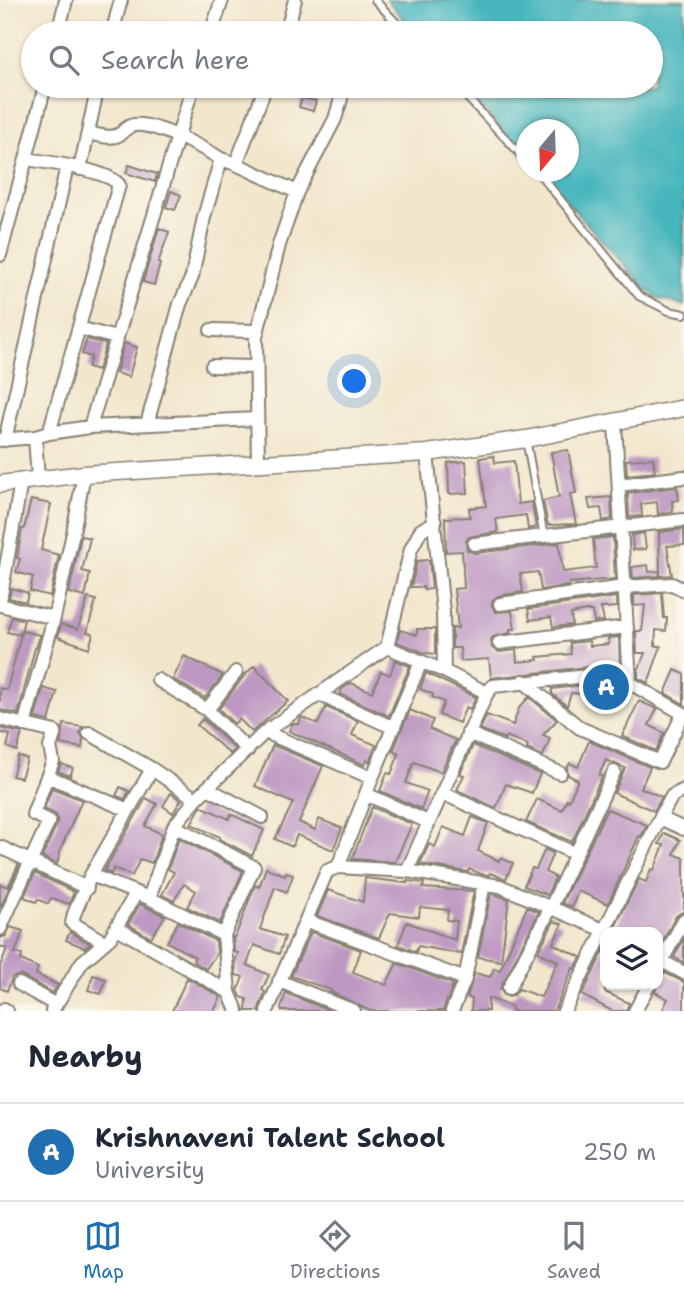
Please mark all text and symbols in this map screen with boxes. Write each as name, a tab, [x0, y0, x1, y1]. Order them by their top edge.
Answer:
search box	[21, 21, 663, 98]
icon: search	[45, 41, 83, 79]
text: Search here	[101, 42, 250, 77]
north arrow	[516, 119, 579, 182]
your location	[337, 364, 371, 398]
pin: A	[583, 661, 629, 713]
map controls	[600, 927, 663, 990]
button: layers	[600, 927, 663, 990]
text: Nearby	[28, 1036, 143, 1077]
text: Krishnaveni Talent School	[95, 1120, 445, 1155]
text: A	[42, 1137, 60, 1167]
text: 250 m	[583, 1137, 656, 1167]
text: University	[95, 1155, 205, 1185]
tab: Map	[83, 1217, 124, 1284]
tab: Directions	[290, 1217, 381, 1284]
tab: Saved	[547, 1217, 601, 1284]

